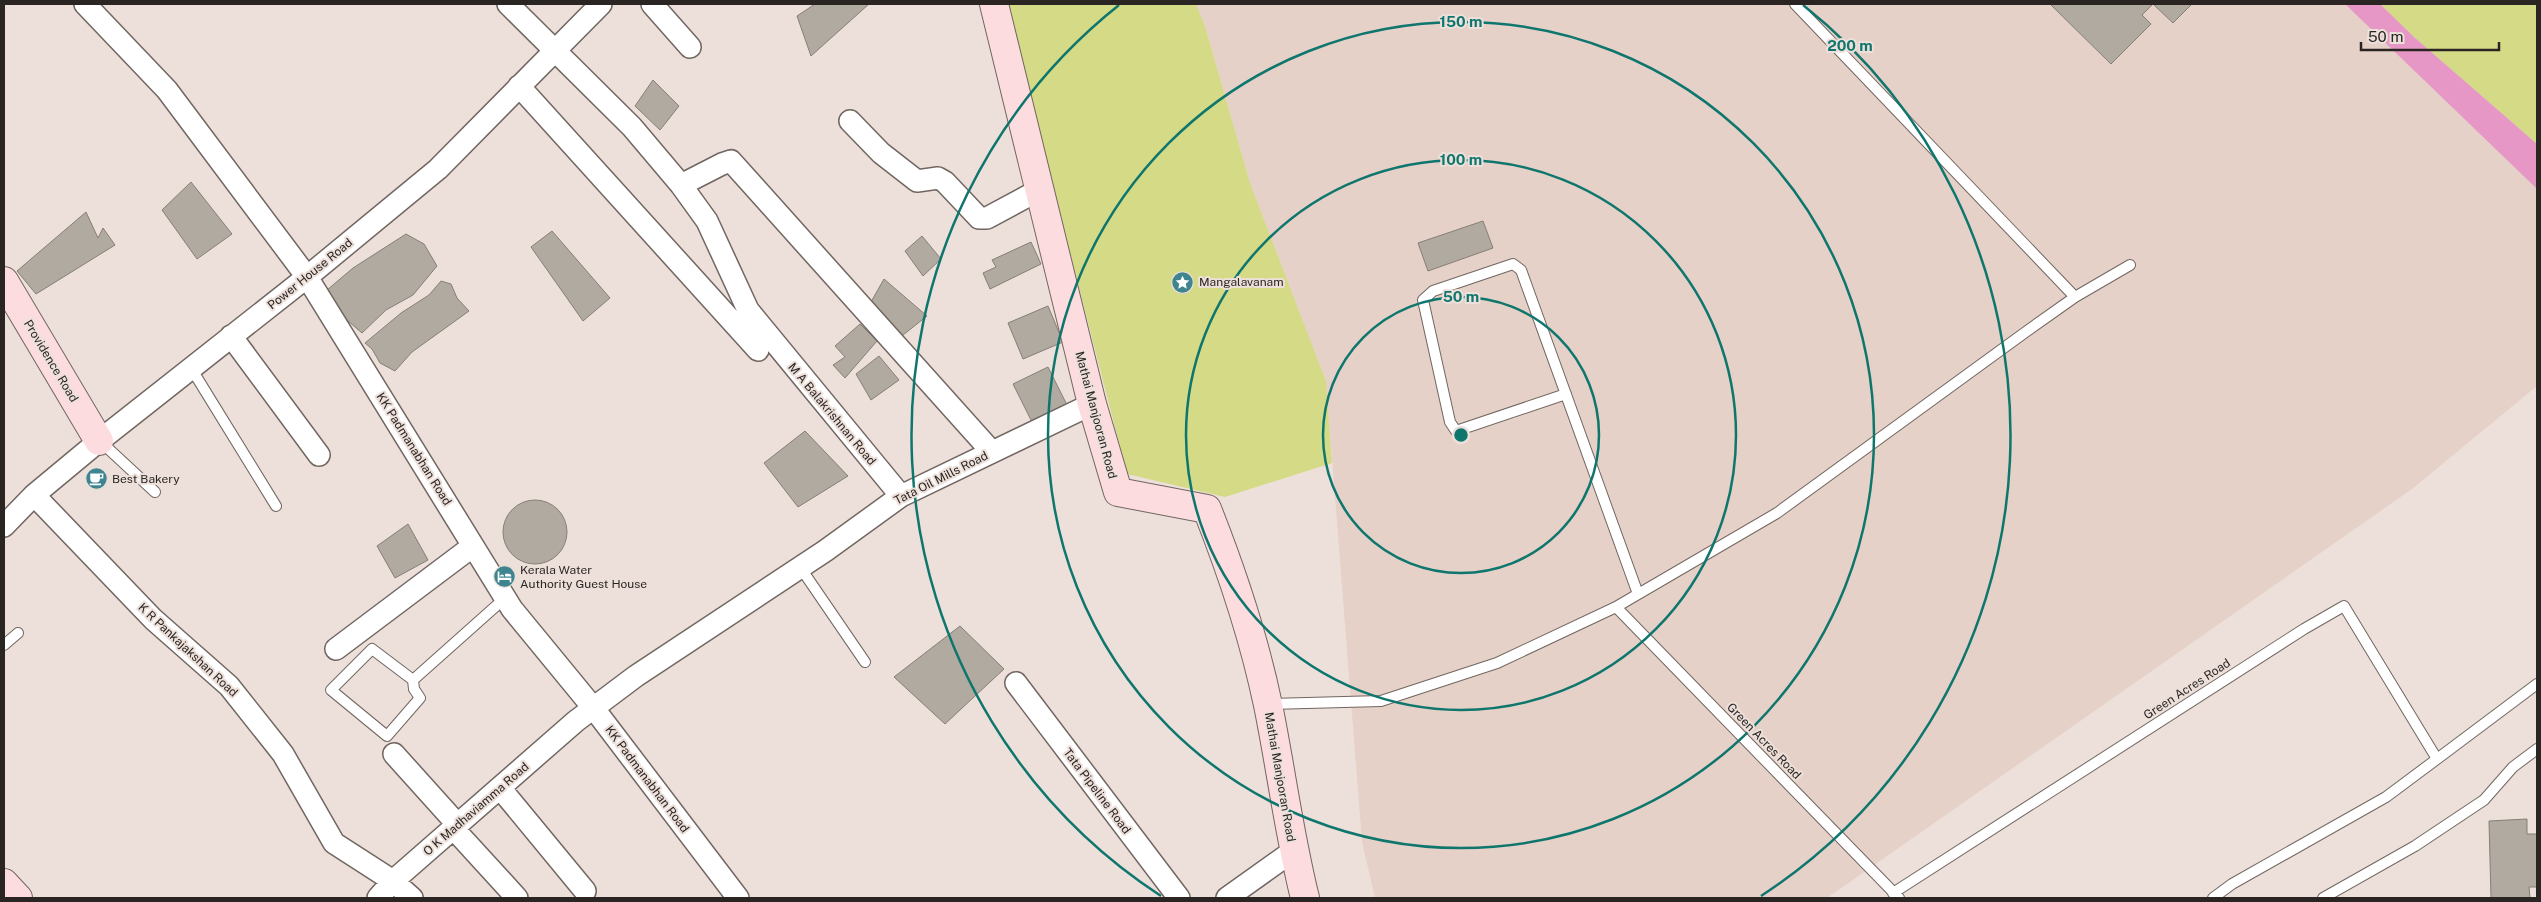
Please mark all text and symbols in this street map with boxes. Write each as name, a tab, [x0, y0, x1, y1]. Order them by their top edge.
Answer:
text: 150 m	[1439, 13, 1483, 30]
scale bar	[2361, 20, 2498, 52]
text: 50 m	[2368, 28, 2403, 45]
text: 200 m	[1827, 37, 1873, 54]
text: 100 m	[1440, 151, 1482, 168]
street label: Power House Road	[265, 236, 355, 312]
place icon: Mangalavanam	[1171, 270, 1195, 294]
place label: Mangalavanam	[1199, 275, 1284, 289]
text: 50 m	[1443, 288, 1479, 305]
street label: Providence Road	[21, 317, 81, 405]
street label: Mathai Manjooran Road	[1072, 350, 1120, 480]
street label: M A Balakrishnan Road	[785, 360, 879, 468]
street label: KK Padmanabhan Road	[374, 390, 454, 508]
centre of rings	[1452, 426, 1470, 444]
street label: Tata Oil Mills Road	[892, 448, 990, 508]
cafe icon: Best Bakery	[84, 467, 108, 491]
place label: Best Bakery	[112, 472, 180, 486]
place label: Kerala Water Authority Guest House	[520, 563, 647, 591]
hotel icon: Kerala Water Authority Guest House	[492, 565, 516, 589]
street label: K R Pankajakshan Road	[135, 600, 241, 700]
street label: Green Acres Road	[2141, 656, 2233, 722]
street label: Green Acres Road	[1724, 700, 1804, 782]
street label: Mathai Manjooran Road	[1262, 711, 1298, 843]
street label: KK Padmanabhan Road	[602, 723, 692, 835]
street label: Tata Pipeline Road	[1060, 746, 1134, 836]
street label: O K Madhaviamma Road	[420, 759, 532, 859]

